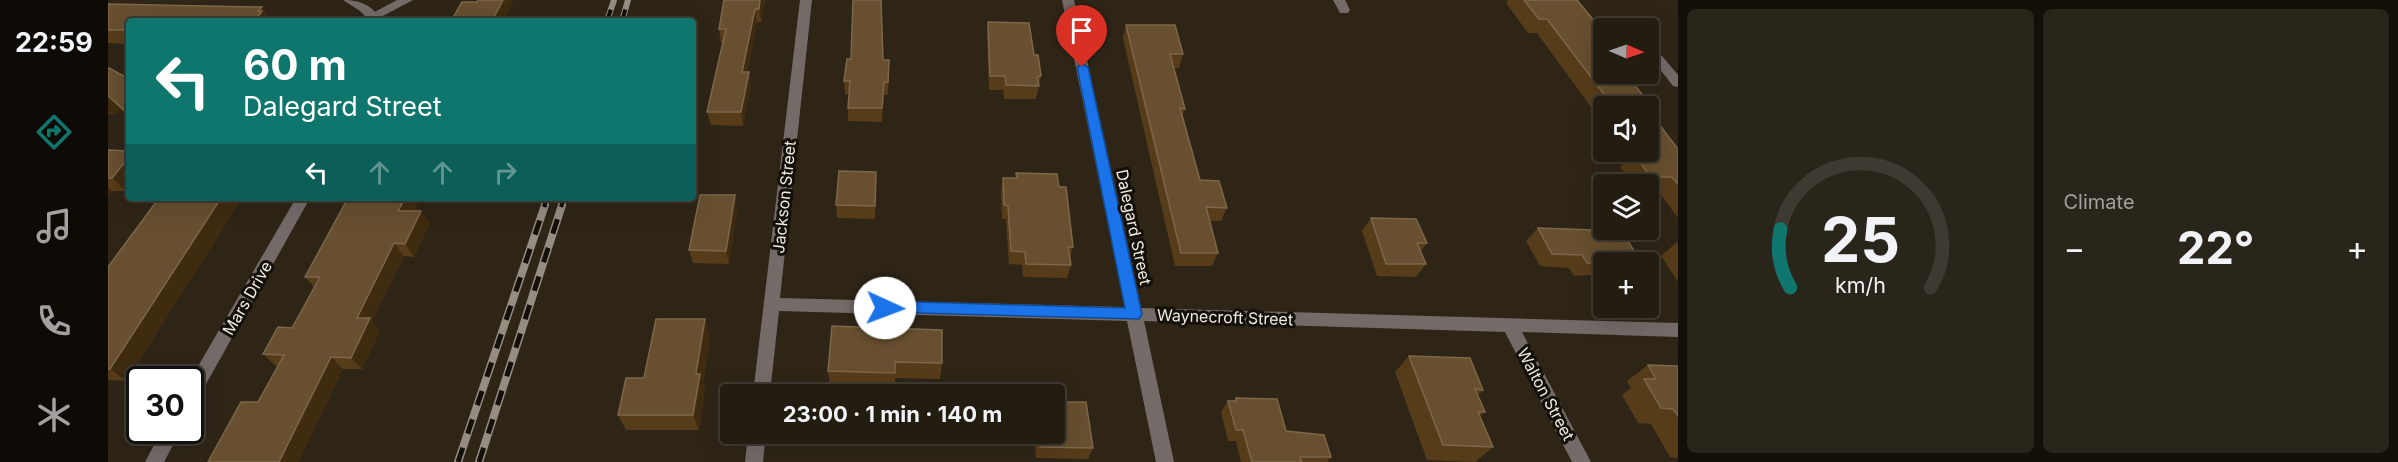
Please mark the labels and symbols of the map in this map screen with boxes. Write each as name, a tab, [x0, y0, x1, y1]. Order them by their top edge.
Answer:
pin	[1056, 5, 1107, 67]
north arrow	[1593, 18, 1659, 84]
street label: Jackson Street	[768, 140, 800, 254]
street label: Dalegard Street	[1112, 167, 1156, 287]
street label: Mars Drive	[218, 257, 276, 339]
position arrow	[853, 276, 917, 340]
street label: Waynecroft Street	[1157, 305, 1293, 329]
street label: Walton Street	[1513, 344, 1579, 444]
speed limit sign: 30	[126, 366, 204, 444]

